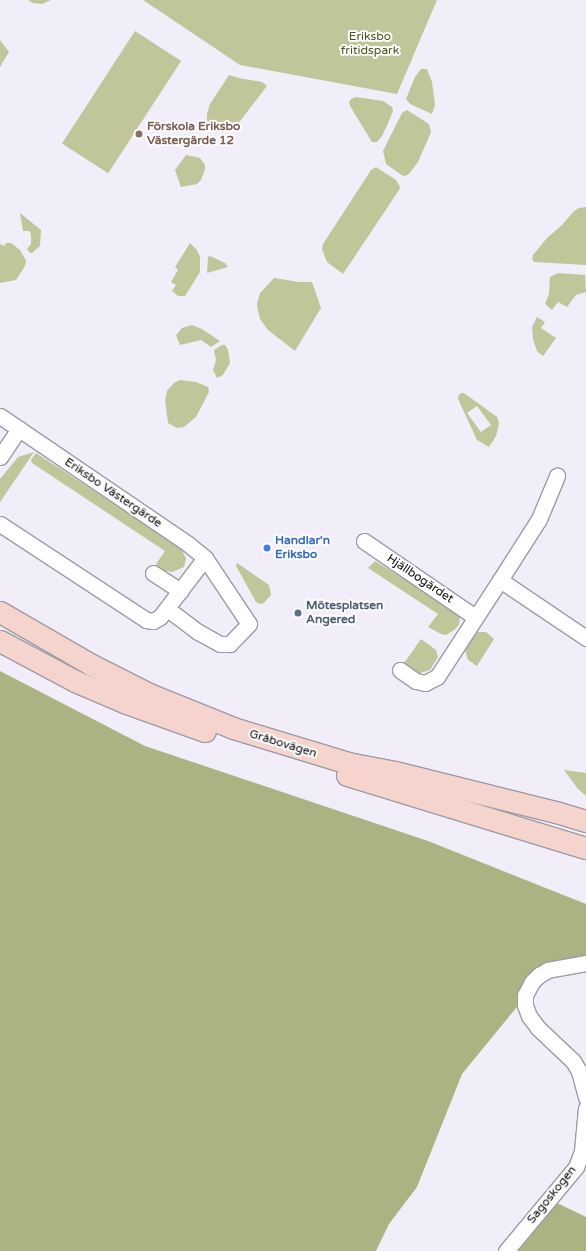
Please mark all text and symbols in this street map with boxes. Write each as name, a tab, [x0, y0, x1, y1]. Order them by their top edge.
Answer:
park label: Eriksbo fritidspark	[341, 30, 399, 58]
place label: Förskola Eriksbo Västergärde 12	[147, 120, 240, 148]
marker: Förskola Eriksbo Västergärde 12	[134, 129, 144, 139]
street label: Eriksbo Västergärde	[62, 455, 164, 531]
place label: Handlar'n Eriksbo	[275, 534, 330, 562]
marker: Handlar'n Eriksbo	[262, 543, 272, 553]
street label: Hjällbogärdet	[384, 551, 456, 607]
place label: Mötesplatsen Angered	[306, 599, 383, 627]
marker: Mötesplatsen Angered	[293, 608, 303, 618]
street label: Gråbovägen	[247, 727, 319, 761]
street label: Sagoskogen	[524, 1163, 580, 1227]

